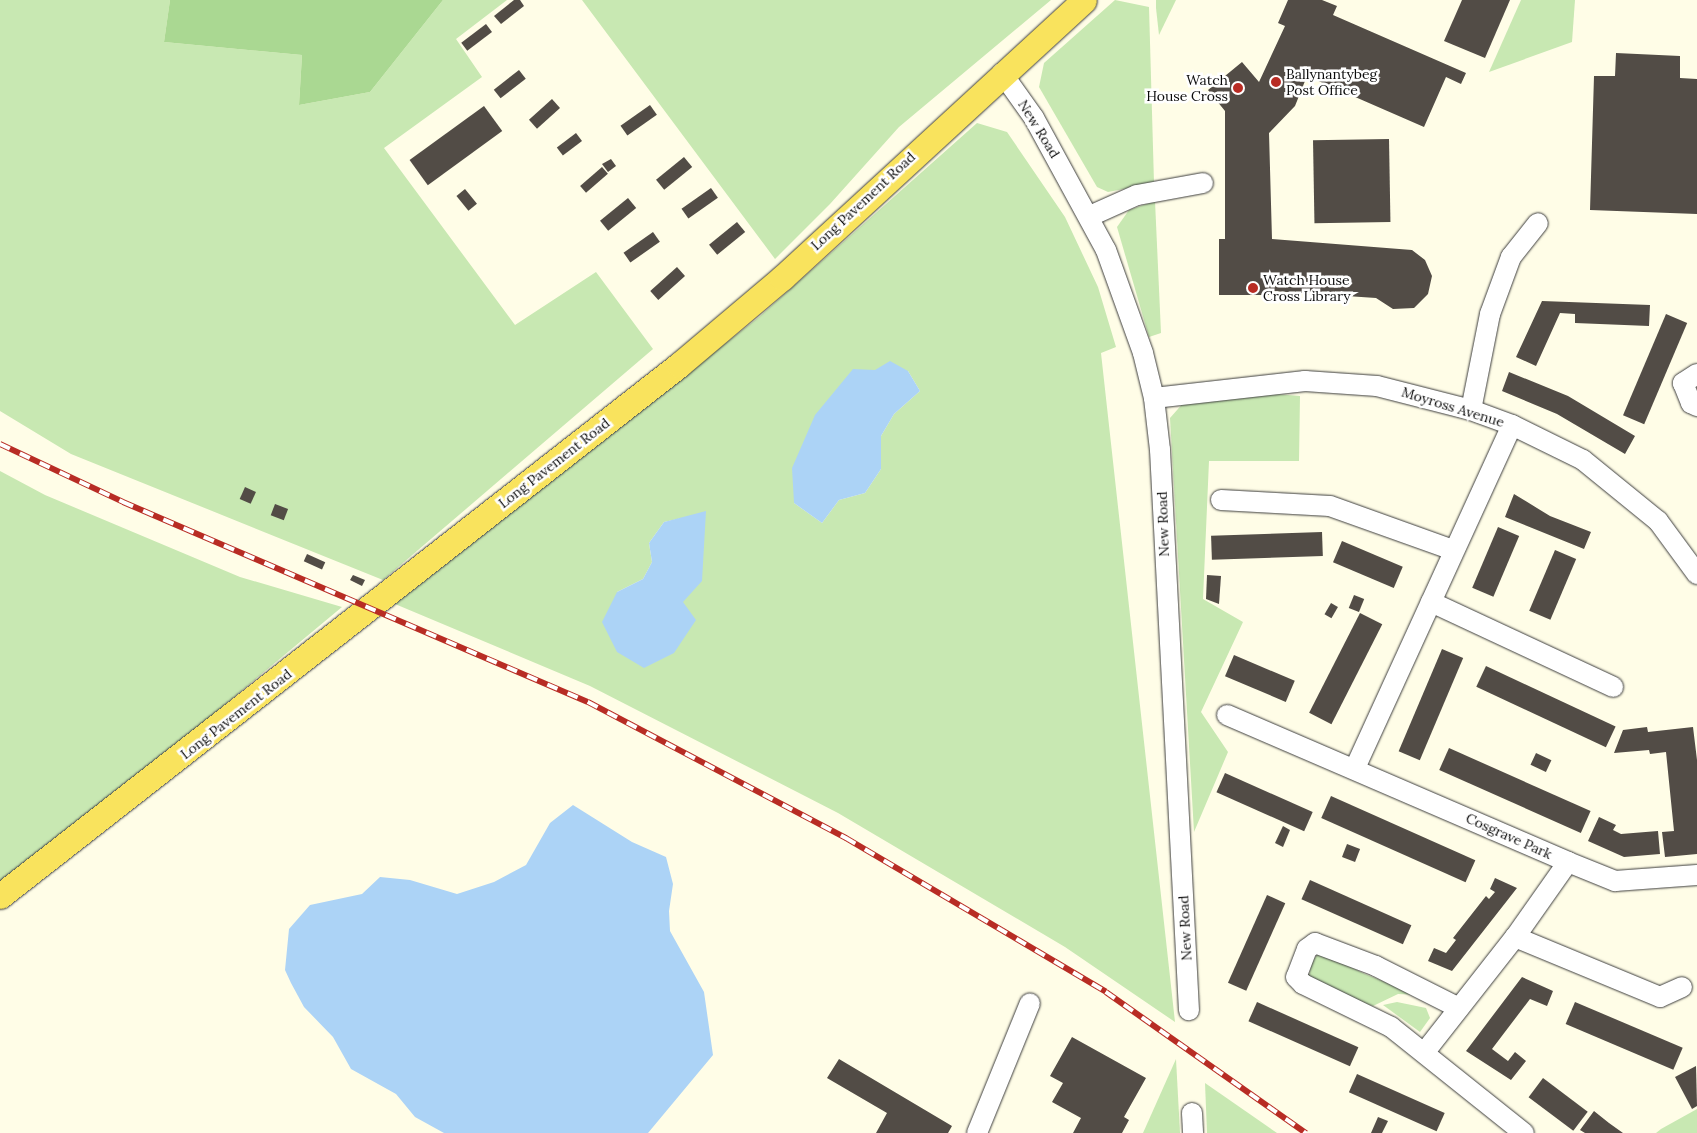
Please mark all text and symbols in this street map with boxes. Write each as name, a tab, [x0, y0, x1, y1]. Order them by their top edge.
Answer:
place label: Ballynantybeg Post Office	[1286, 66, 1377, 98]
place label: Watch House Cross	[1146, 72, 1228, 104]
marker: Ballynantybeg Post Office	[1270, 76, 1282, 88]
marker: Watch House Cross	[1232, 82, 1244, 94]
street label: New Road	[1015, 97, 1063, 161]
street label: Long Pavement Road	[807, 148, 919, 254]
place label: Watch House Cross Library	[1263, 272, 1351, 304]
marker: Watch House Cross Library	[1247, 282, 1259, 294]
street label: Moyross Avenue	[1400, 383, 1506, 431]
street label: Long Pavement Road	[495, 414, 613, 512]
street label: New Road	[1153, 491, 1173, 557]
street label: Long Pavement Road	[177, 665, 295, 763]
street label: Cosgrave Park	[1463, 809, 1555, 863]
street label: New Road	[1175, 895, 1195, 961]

